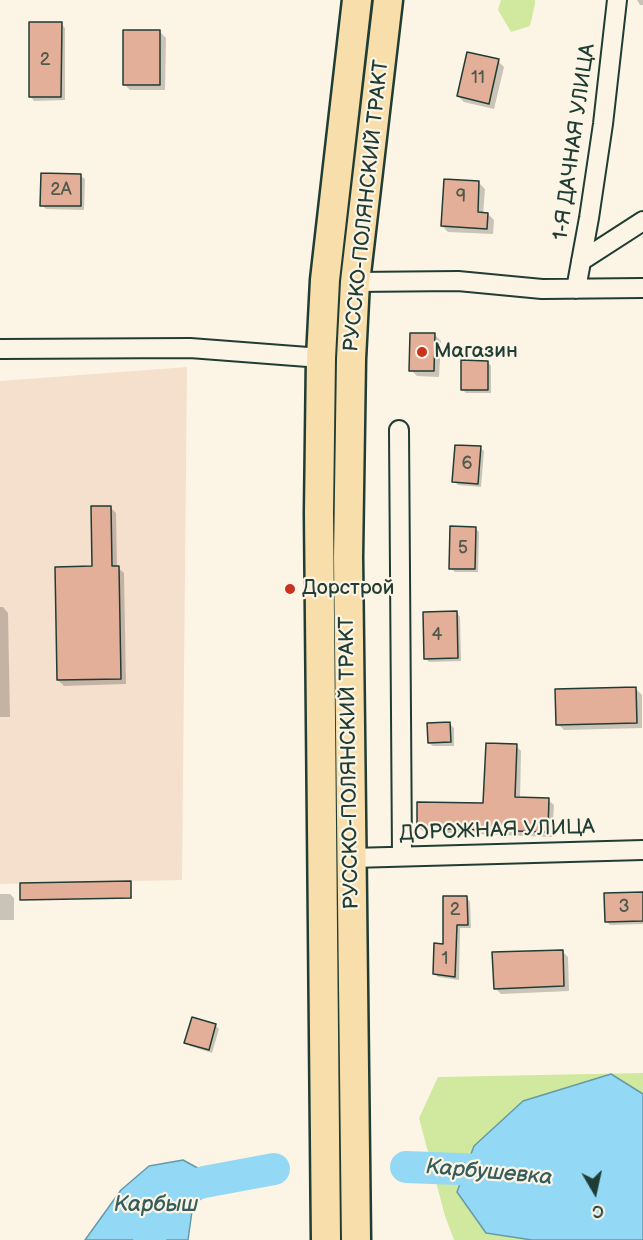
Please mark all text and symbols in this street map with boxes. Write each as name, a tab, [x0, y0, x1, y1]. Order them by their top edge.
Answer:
street label: 1-Я ДАЧНАЯ УЛИЦА	[549, 42, 601, 242]
house number: 2	[40, 49, 50, 71]
street label: РУССКО-ПОЛЯНСКИЙ ТРАКТ	[339, 59, 395, 353]
house number: 11	[471, 67, 485, 89]
house number: 2А	[50, 179, 72, 201]
house number: 9	[456, 186, 466, 208]
place label: Магазин	[434, 339, 518, 365]
marker: Магазин	[415, 345, 429, 359]
house number: 6	[462, 453, 472, 475]
house number: 5	[458, 537, 468, 559]
place label: Дорстрой	[302, 576, 395, 602]
marker: Дорстрой	[283, 582, 297, 596]
street label: РУССКО-ПОЛЯНСКИЙ ТРАКТ	[335, 616, 365, 910]
house number: 4	[432, 624, 442, 646]
street label: ДОРОЖНАЯ УЛИЦА	[399, 815, 595, 847]
house number: 3	[618, 896, 630, 918]
house number: 2	[450, 899, 460, 921]
house number: 1	[442, 948, 448, 970]
water label: Карбушевка	[424, 1154, 554, 1192]
north arrow	[565, 1162, 625, 1222]
water label: Карбыш	[114, 1192, 198, 1218]
text: С	[591, 1200, 605, 1221]

